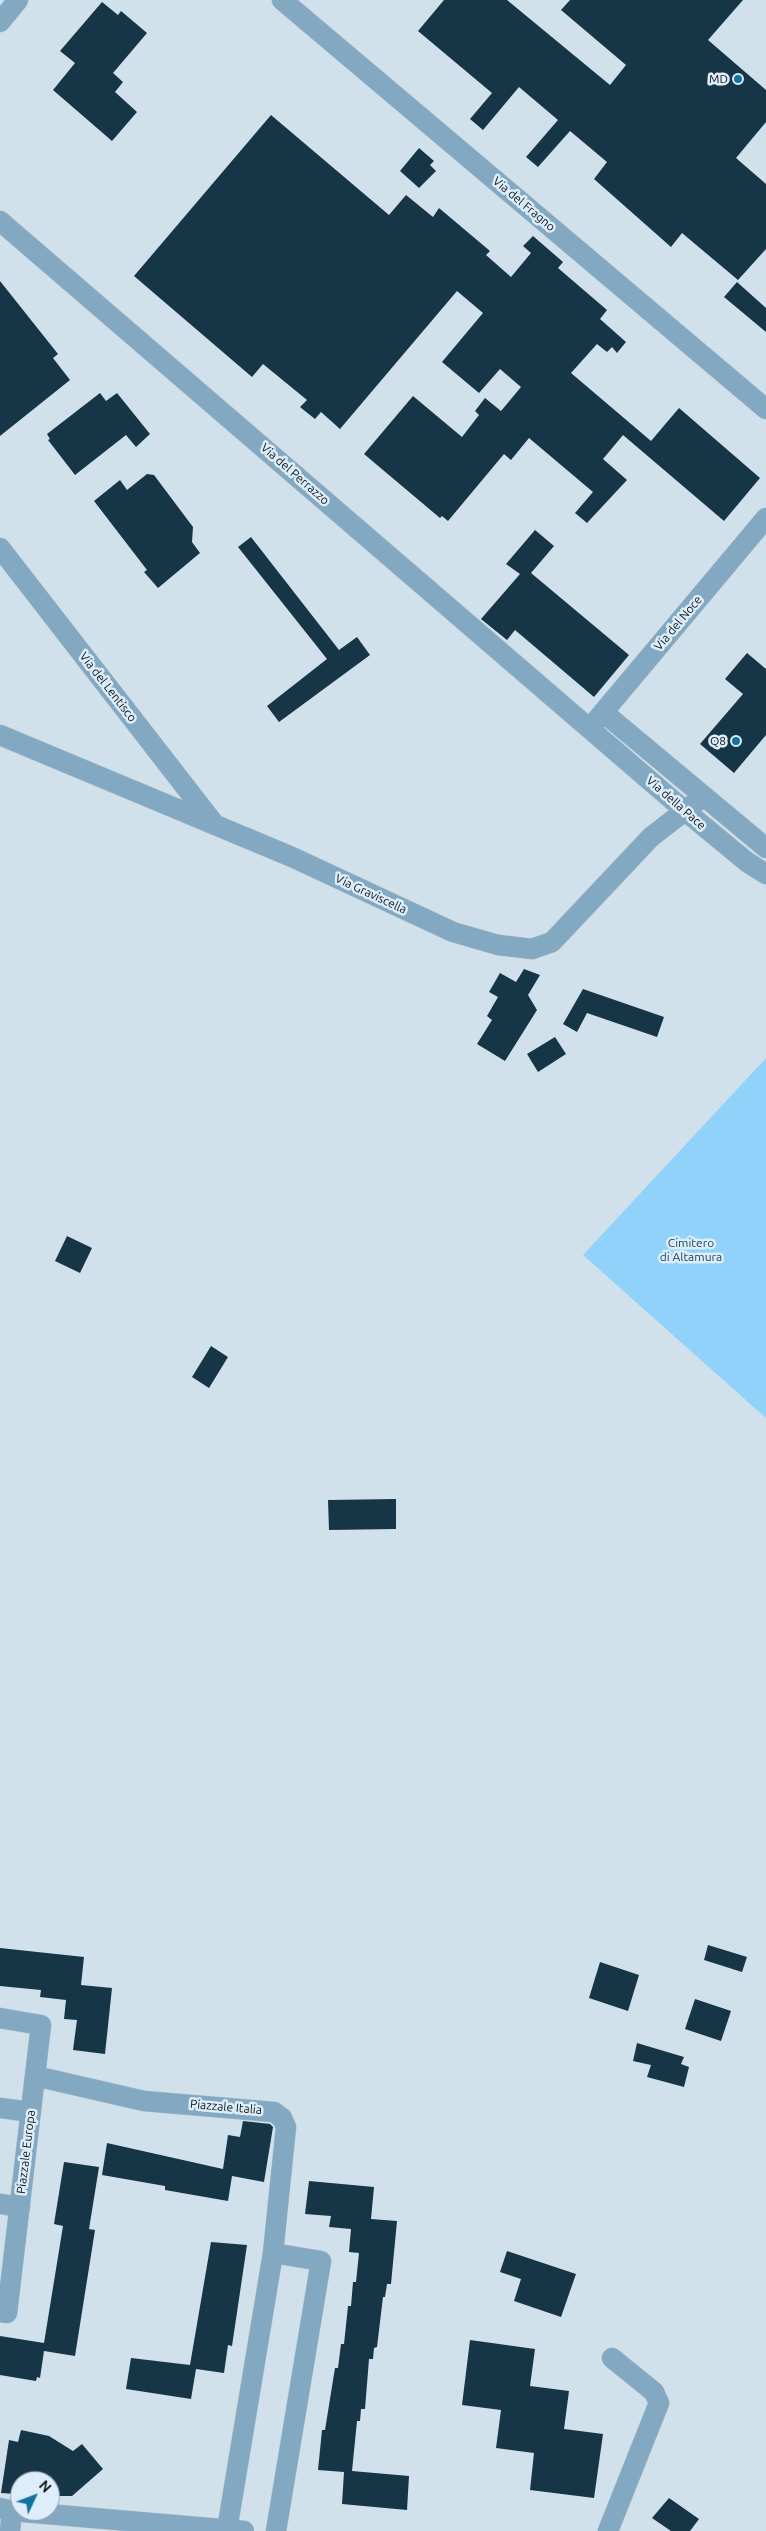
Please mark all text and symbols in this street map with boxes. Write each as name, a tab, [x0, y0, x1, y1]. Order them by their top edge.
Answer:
place label: MD	[709, 72, 728, 86]
marker: MD	[732, 73, 744, 85]
street label: Via del Fragno	[490, 174, 558, 234]
street label: Via del Perrazzo	[258, 440, 332, 508]
street label: Via del Noce	[651, 593, 705, 653]
street label: Via del Lentisco	[76, 649, 140, 725]
place label: Q8	[710, 734, 726, 748]
marker: Q8	[730, 735, 742, 747]
street label: Via della Pace	[643, 773, 709, 833]
street label: Via Graviscella	[333, 871, 409, 917]
park label: Cimitero di Altamura	[660, 1236, 722, 1264]
street label: Piazzale Italia	[189, 2097, 263, 2117]
street label: Piazzale Europa	[14, 2109, 38, 2195]
north arrow	[10, 2471, 60, 2521]
text: N	[36, 2477, 55, 2496]

